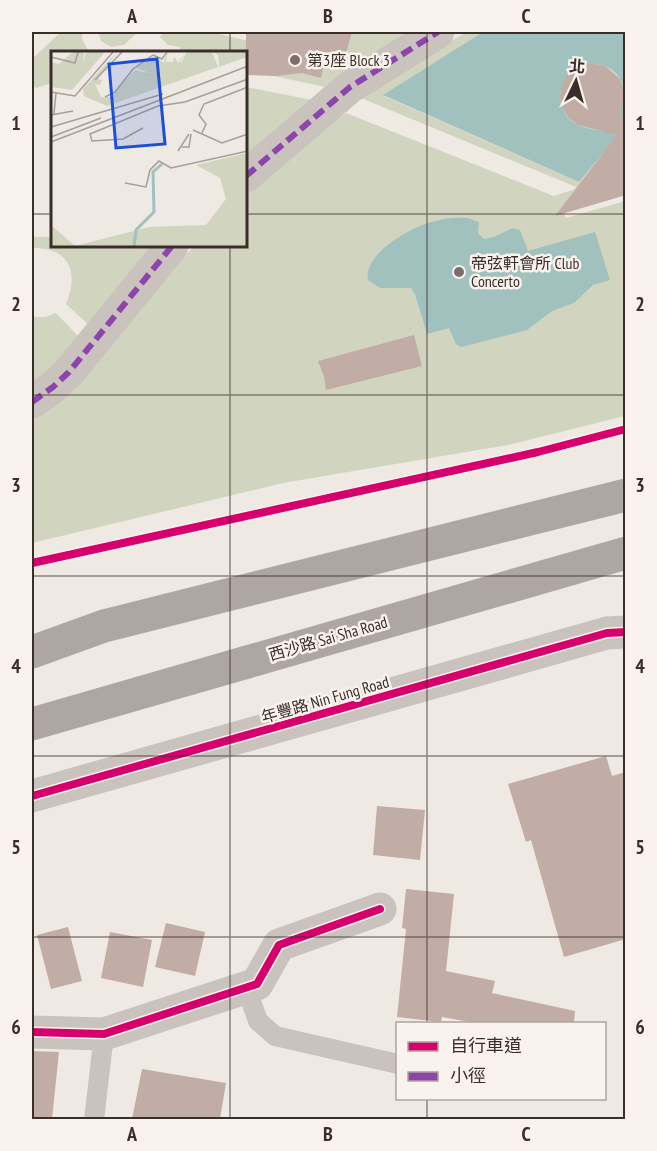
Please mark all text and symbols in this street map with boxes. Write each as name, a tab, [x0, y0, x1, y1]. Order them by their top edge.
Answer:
text: A	[126, 3, 138, 29]
text: B	[323, 3, 333, 29]
text: C	[521, 3, 531, 29]
place label: 第3座 Block 3	[307, 50, 390, 70]
inset map	[51, 51, 248, 248]
north arrow	[546, 51, 606, 111]
marker: 第3座 Block 3	[288, 53, 302, 67]
text: 北	[568, 55, 586, 77]
text: 1	[11, 110, 21, 136]
text: 1	[635, 110, 645, 136]
place label: 帝弦軒會所 Club Concerto	[471, 253, 579, 291]
marker: 帝弦軒會所 Club Concerto	[452, 265, 466, 279]
text: 2	[11, 291, 21, 317]
text: 2	[635, 291, 645, 317]
text: 3	[11, 472, 21, 498]
text: 3	[635, 472, 645, 498]
street label: 西沙路 Sai Sha Road	[266, 611, 390, 664]
text: 4	[11, 653, 21, 679]
text: 4	[635, 653, 645, 679]
street label: 年豐路 Nin Fung Road	[259, 671, 391, 727]
text: 5	[11, 834, 21, 860]
text: 5	[635, 834, 645, 860]
text: 6	[11, 1014, 21, 1040]
text: 6	[635, 1014, 645, 1040]
legend	[396, 1022, 606, 1100]
text: 自行車道	[450, 1034, 522, 1057]
text: 小徑	[450, 1064, 486, 1087]
text: A	[126, 1121, 138, 1147]
text: B	[323, 1121, 333, 1147]
text: C	[521, 1121, 531, 1147]

